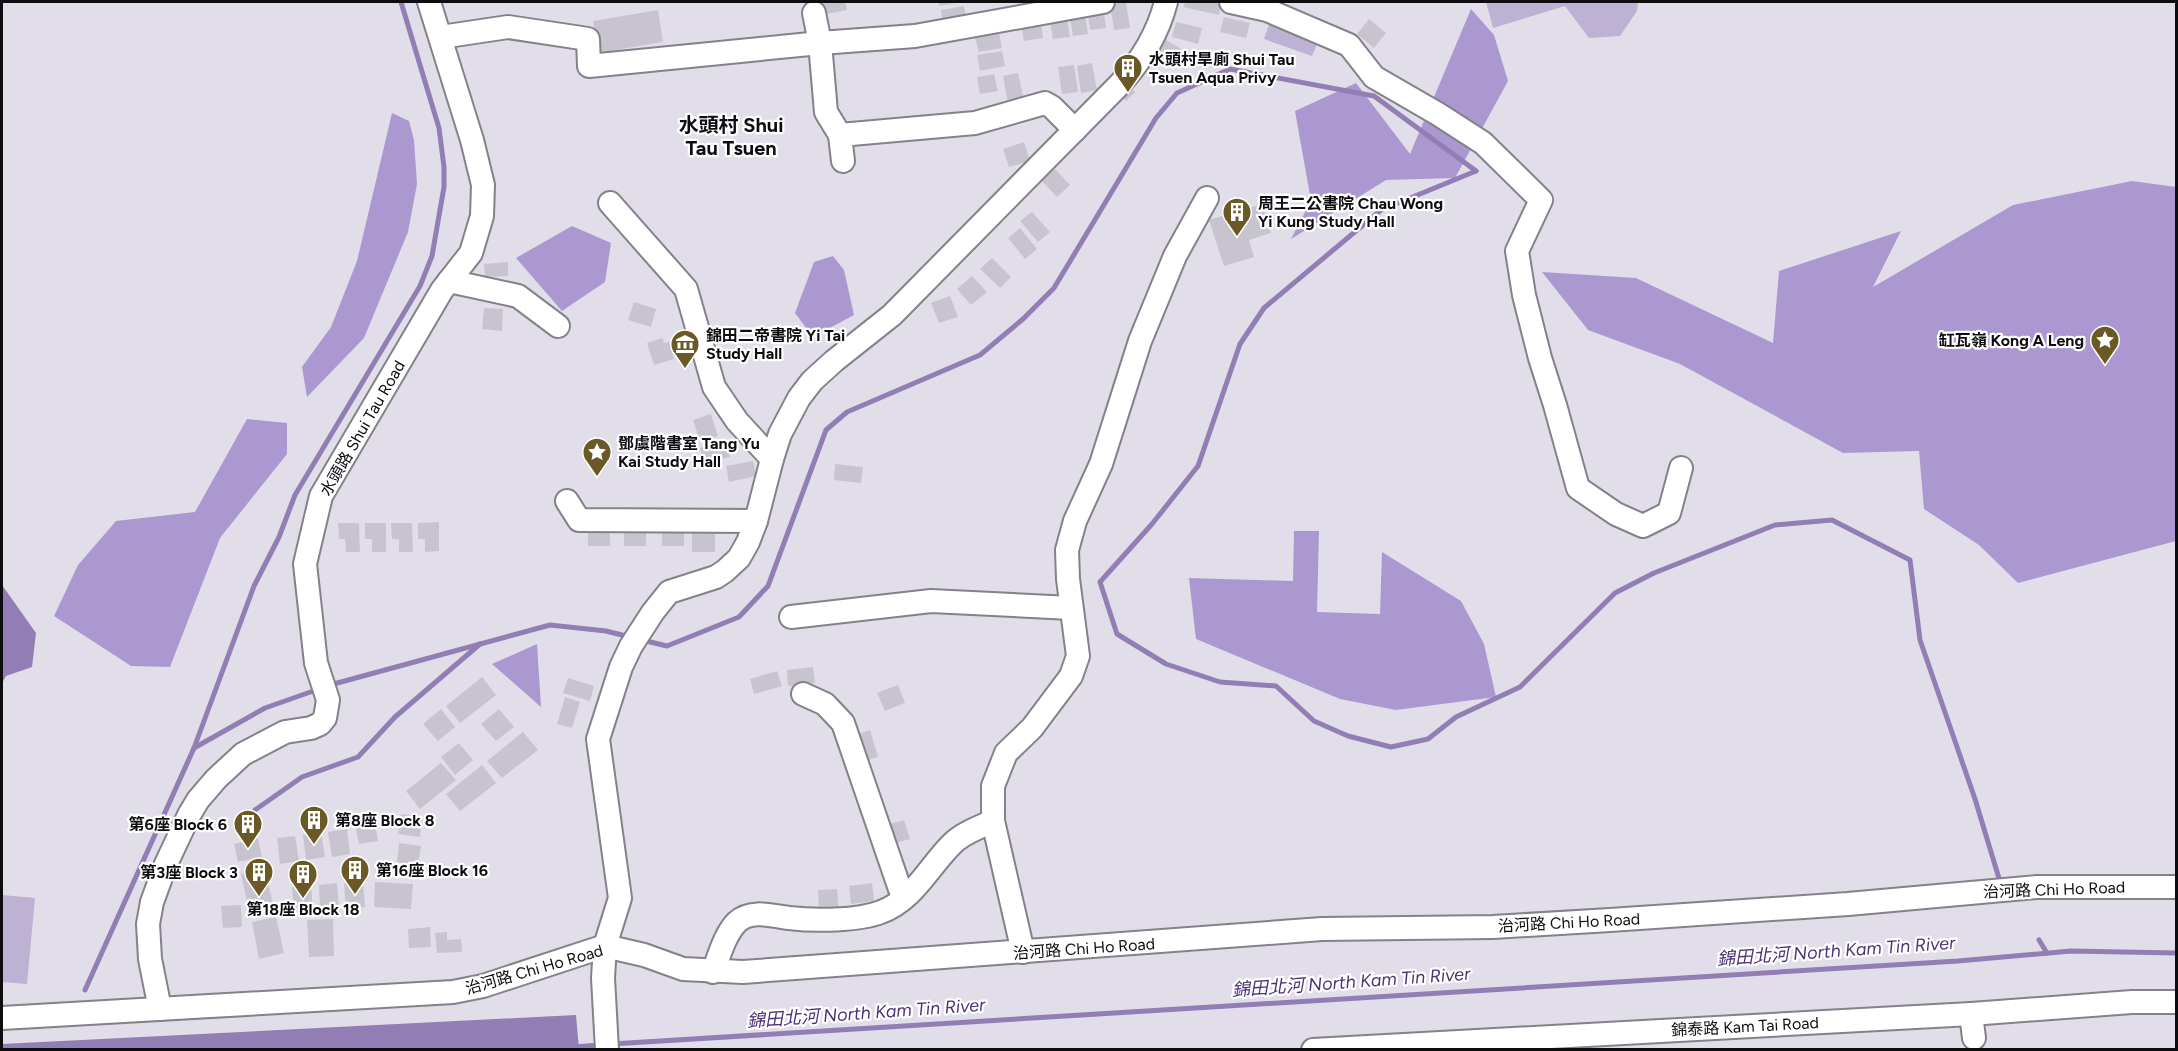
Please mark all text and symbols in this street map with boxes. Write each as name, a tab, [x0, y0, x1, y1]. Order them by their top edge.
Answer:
place label: 水頭村旱廁 Shui Tau Tsuen Aqua Privy	[1149, 50, 1295, 87]
building icon: 水頭村旱廁 Shui Tau Tsuen Aqua Privy	[1112, 52, 1144, 94]
district label: 水頭村 Shui Tau Tsuen	[679, 113, 783, 160]
place label: 周王二公書院 Chau Wong Yi Kung Study Hall	[1258, 194, 1443, 231]
building icon: 周王二公書院 Chau Wong Yi Kung Study Hall	[1221, 196, 1253, 238]
place icon: 缸瓦嶺 Kong A Leng	[2089, 324, 2121, 366]
place label: 錦田二帝書院 Yi Tai Study Hall	[706, 326, 845, 363]
museum icon: 錦田二帝書院 Yi Tai Study Hall	[669, 328, 701, 370]
place label: 缸瓦嶺 Kong A Leng	[1939, 331, 2084, 350]
street label: 水頭路 Shui Tau Road	[316, 357, 409, 499]
place label: 鄧虞階書室 Tang Yu Kai Study Hall	[618, 434, 760, 471]
place icon: 鄧虞階書室 Tang Yu Kai Study Hall	[581, 436, 613, 478]
building icon: 第8座 Block 8	[298, 804, 330, 846]
building icon: 第6座 Block 6	[232, 808, 264, 850]
place label: 第8座 Block 8	[335, 811, 435, 830]
place label: 第6座 Block 6	[128, 815, 227, 834]
building icon: 第16座 Block 16	[339, 854, 371, 896]
building icon: 第3座 Block 3	[243, 856, 275, 898]
building icon: 第18座 Block 18	[287, 858, 319, 900]
place label: 第16座 Block 16	[376, 861, 488, 880]
place label: 第3座 Block 3	[140, 863, 238, 882]
street label: 治河路 Chi Ho Road	[1983, 878, 2125, 901]
place label: 第18座 Block 18	[246, 900, 360, 919]
street label: 治河路 Chi Ho Road	[1498, 909, 1641, 936]
water label: 錦田北河 North Kam Tin River	[1716, 932, 1957, 970]
street label: 治河路 Chi Ho Road	[1012, 934, 1156, 963]
street label: 治河路 Chi Ho Road	[463, 941, 605, 998]
water label: 錦田北河 North Kam Tin River	[1231, 963, 1472, 1001]
water label: 錦田北河 North Kam Tin River	[746, 994, 987, 1032]
street label: 錦泰路 Kam Tai Road	[1671, 1013, 1819, 1040]

